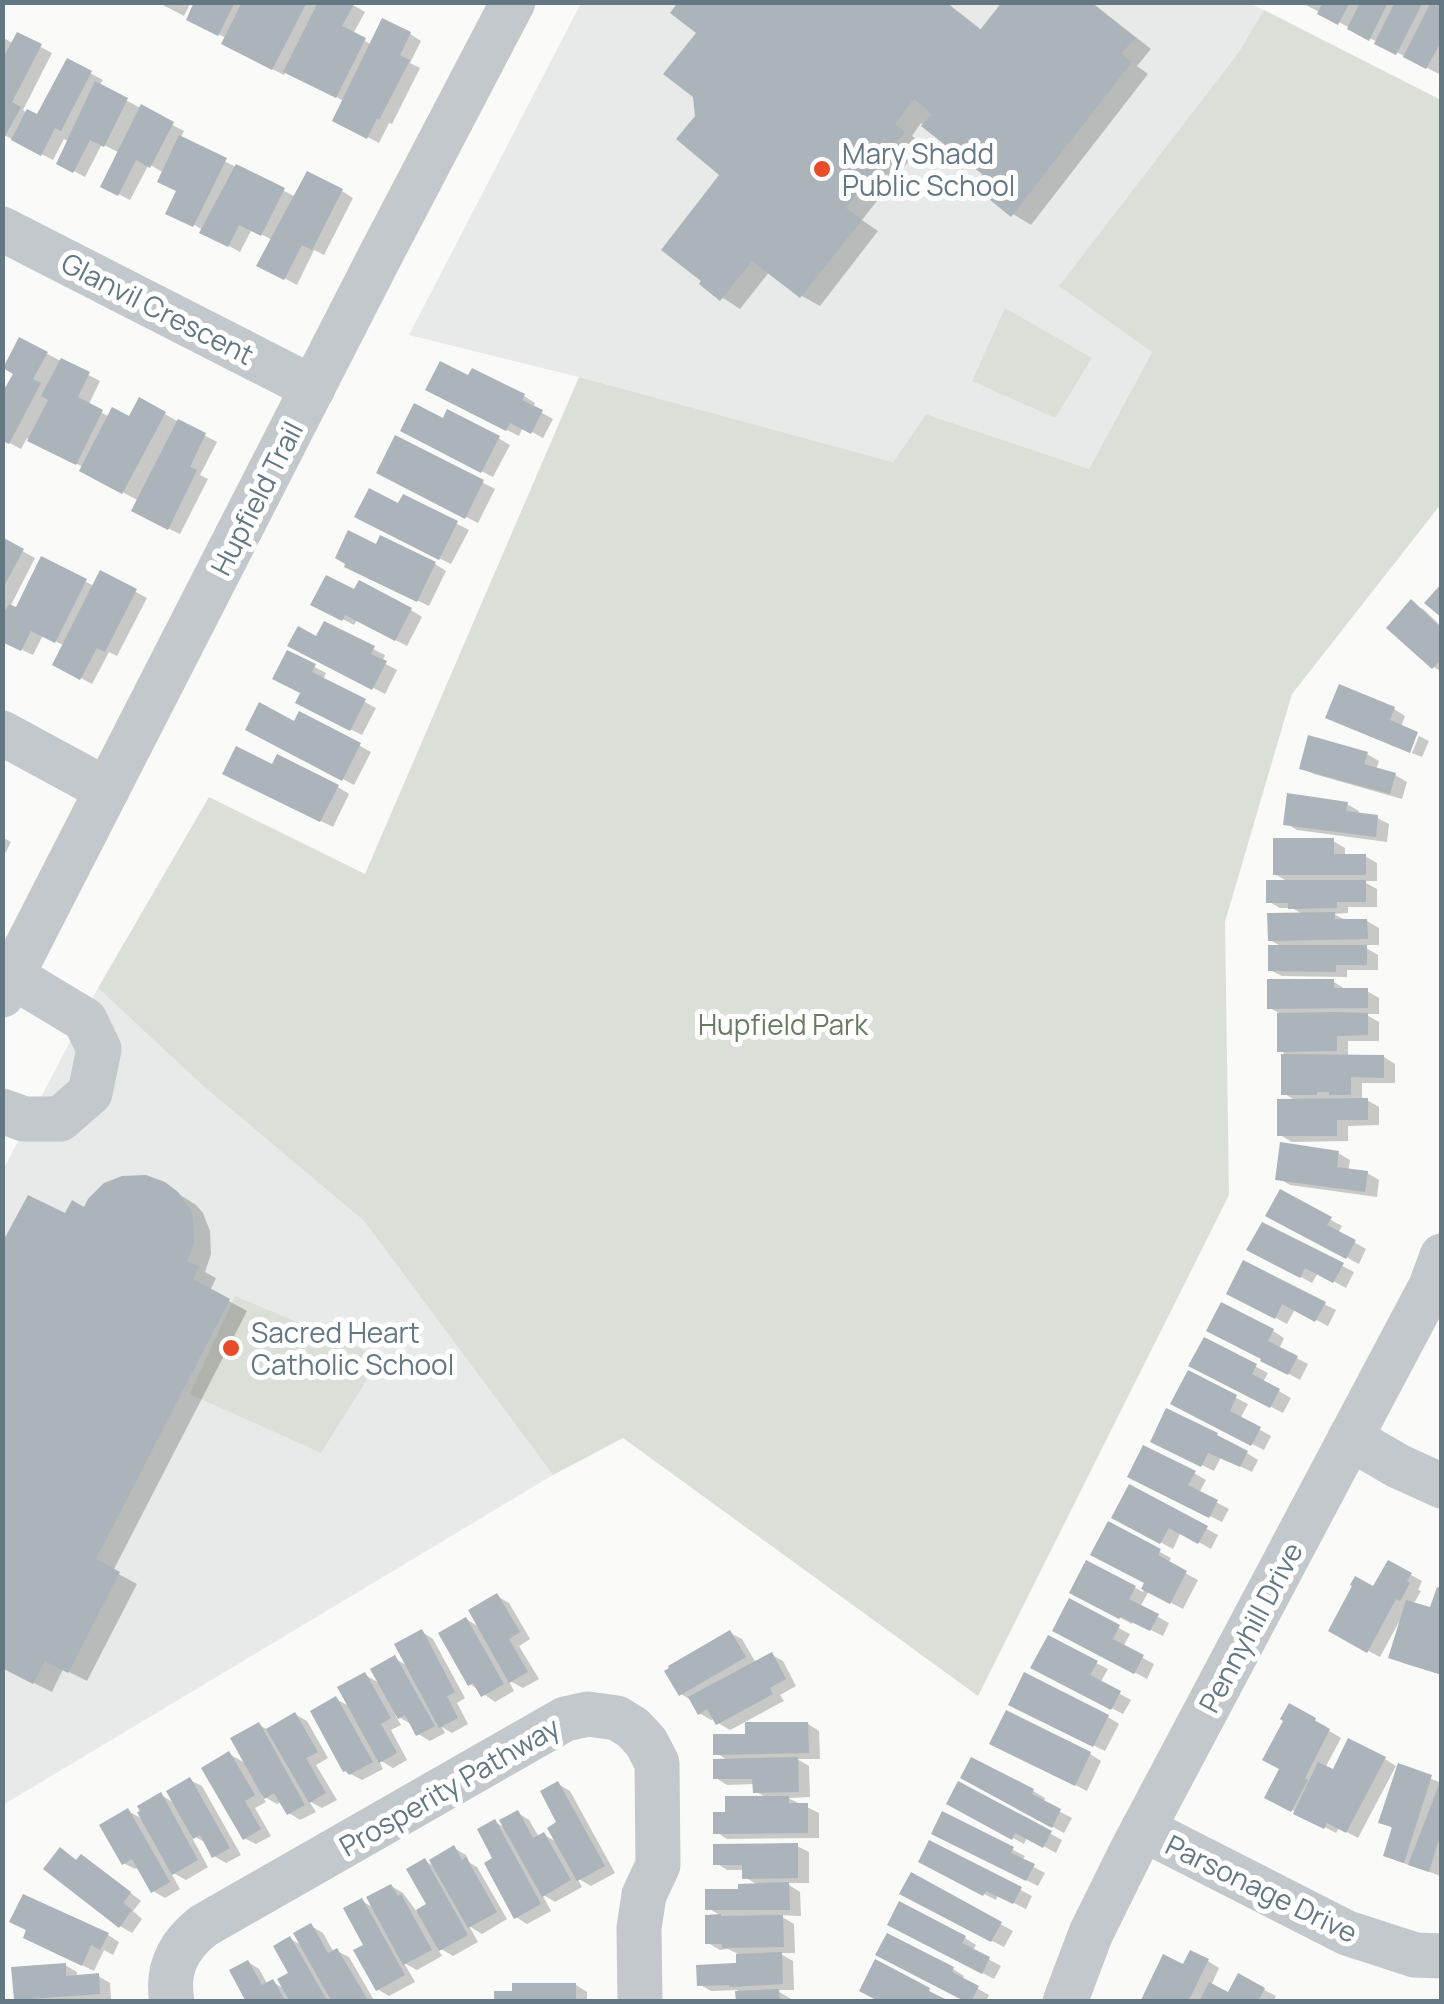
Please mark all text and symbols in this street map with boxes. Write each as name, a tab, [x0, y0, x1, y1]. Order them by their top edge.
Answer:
place label: Mary Shadd Public School	[842, 134, 1015, 204]
marker: Mary Shadd Public School	[811, 158, 833, 180]
street label: Glanvil Crescent	[55, 243, 261, 373]
street label: Hupfield Trail	[201, 415, 311, 581]
park label: Hupfield Park	[698, 1005, 869, 1043]
place label: Sacred Heart Catholic School	[251, 1313, 454, 1383]
marker: Sacred Heart Catholic School	[220, 1337, 242, 1359]
street label: Pennyhill Drive	[1189, 1535, 1311, 1719]
street label: Prosperity Pathway	[332, 1707, 566, 1865]
street label: Parsonage Drive	[1160, 1825, 1364, 1951]

